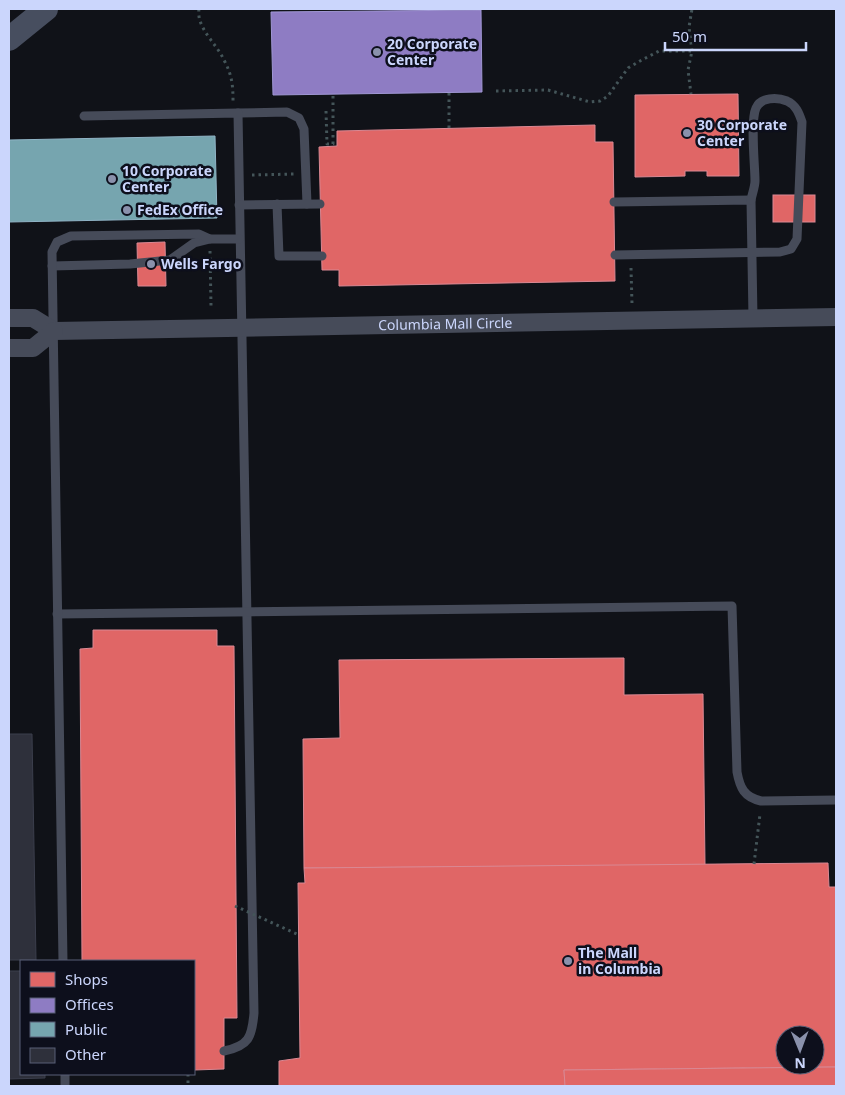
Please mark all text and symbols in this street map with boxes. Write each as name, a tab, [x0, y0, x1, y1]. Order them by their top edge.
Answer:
scale bar	[665, 20, 806, 52]
text: 50 m	[672, 26, 707, 46]
place label: 20 Corporate Center	[387, 34, 477, 69]
marker: 20 Corporate Center	[371, 46, 383, 58]
place label: 30 Corporate Center	[697, 115, 787, 150]
marker: 30 Corporate Center	[681, 127, 693, 139]
place label: 10 Corporate Center	[122, 161, 212, 196]
marker: 10 Corporate Center	[106, 173, 118, 185]
place label: FedEx Office	[137, 200, 223, 219]
marker: FedEx Office	[121, 204, 133, 216]
place label: Wells Fargo	[161, 254, 242, 273]
marker: Wells Fargo	[145, 258, 157, 270]
street label: Columbia Mall Circle	[378, 313, 513, 334]
place label: The Mall in Columbia	[578, 943, 661, 978]
marker: The Mall in Columbia	[562, 955, 574, 967]
legend	[20, 960, 195, 1075]
text: Shops	[65, 969, 108, 989]
text: Offices	[65, 994, 114, 1014]
text: Public	[65, 1019, 108, 1039]
north arrow	[775, 1025, 825, 1075]
text: Other	[65, 1044, 106, 1064]
text: N	[794, 1054, 806, 1073]

